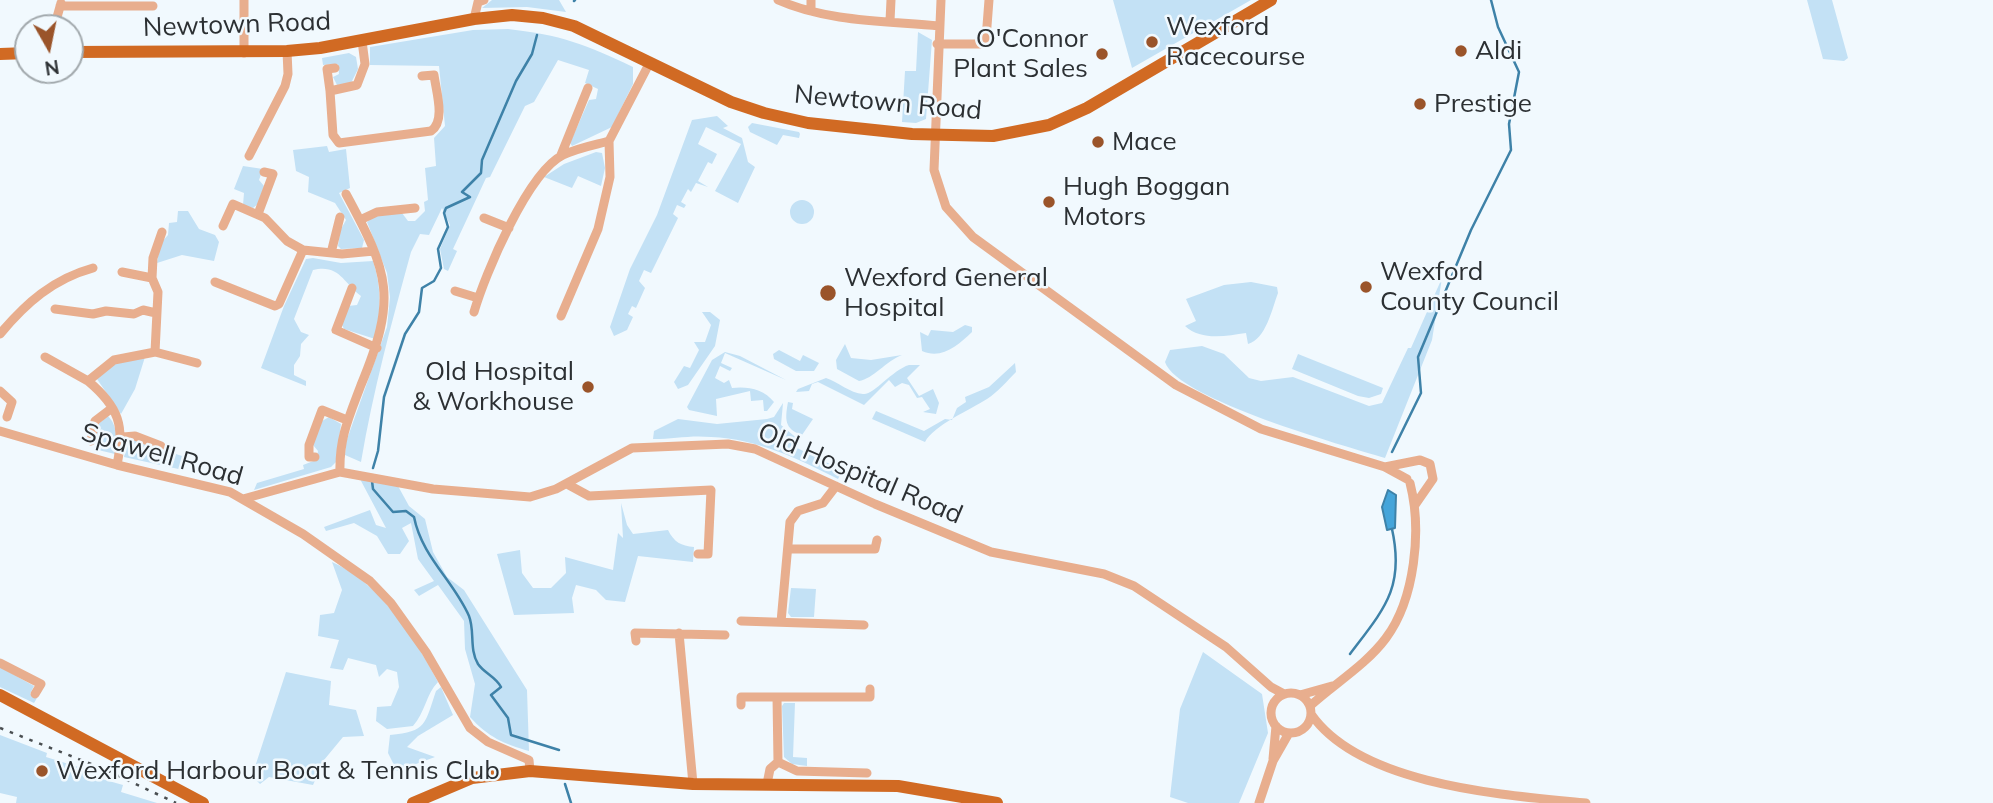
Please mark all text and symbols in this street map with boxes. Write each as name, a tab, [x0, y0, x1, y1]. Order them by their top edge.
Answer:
street label: Newtown Road	[142, 6, 332, 44]
place label: Wexford Racecourse	[1166, 11, 1305, 72]
north arrow	[14, 14, 84, 84]
place label: O'Connor Plant Sales	[953, 23, 1088, 84]
marker: Wexford Racecourse	[1144, 34, 1160, 50]
place label: Aldi	[1475, 35, 1522, 67]
marker: Aldi	[1453, 43, 1469, 59]
marker: O'Connor Plant Sales	[1094, 46, 1110, 62]
text: N	[43, 55, 61, 81]
street label: Newtown Road	[793, 79, 983, 127]
place label: Prestige	[1434, 88, 1532, 120]
marker: Prestige	[1412, 96, 1428, 112]
place label: Mace	[1112, 126, 1177, 158]
marker: Mace	[1090, 134, 1106, 150]
place label: Hugh Boggan Motors	[1063, 171, 1230, 232]
marker: Hugh Boggan Motors	[1041, 194, 1057, 210]
place label: Wexford County Council	[1380, 256, 1559, 318]
place label: Wexford General Hospital	[844, 262, 1048, 324]
marker: Wexford County Council	[1358, 279, 1374, 295]
marker: Wexford General Hospital	[818, 283, 838, 303]
place label: Old Hospital & Workhouse	[413, 356, 574, 418]
marker: Old Hospital & Workhouse	[580, 379, 596, 395]
street label: Spawell Road	[78, 417, 246, 493]
street label: Old Hospital Road	[753, 417, 967, 531]
place label: Wexford Harbour Boat & Tennis Club	[56, 755, 500, 787]
marker: Wexford Harbour Boat & Tennis Club	[34, 763, 50, 779]

